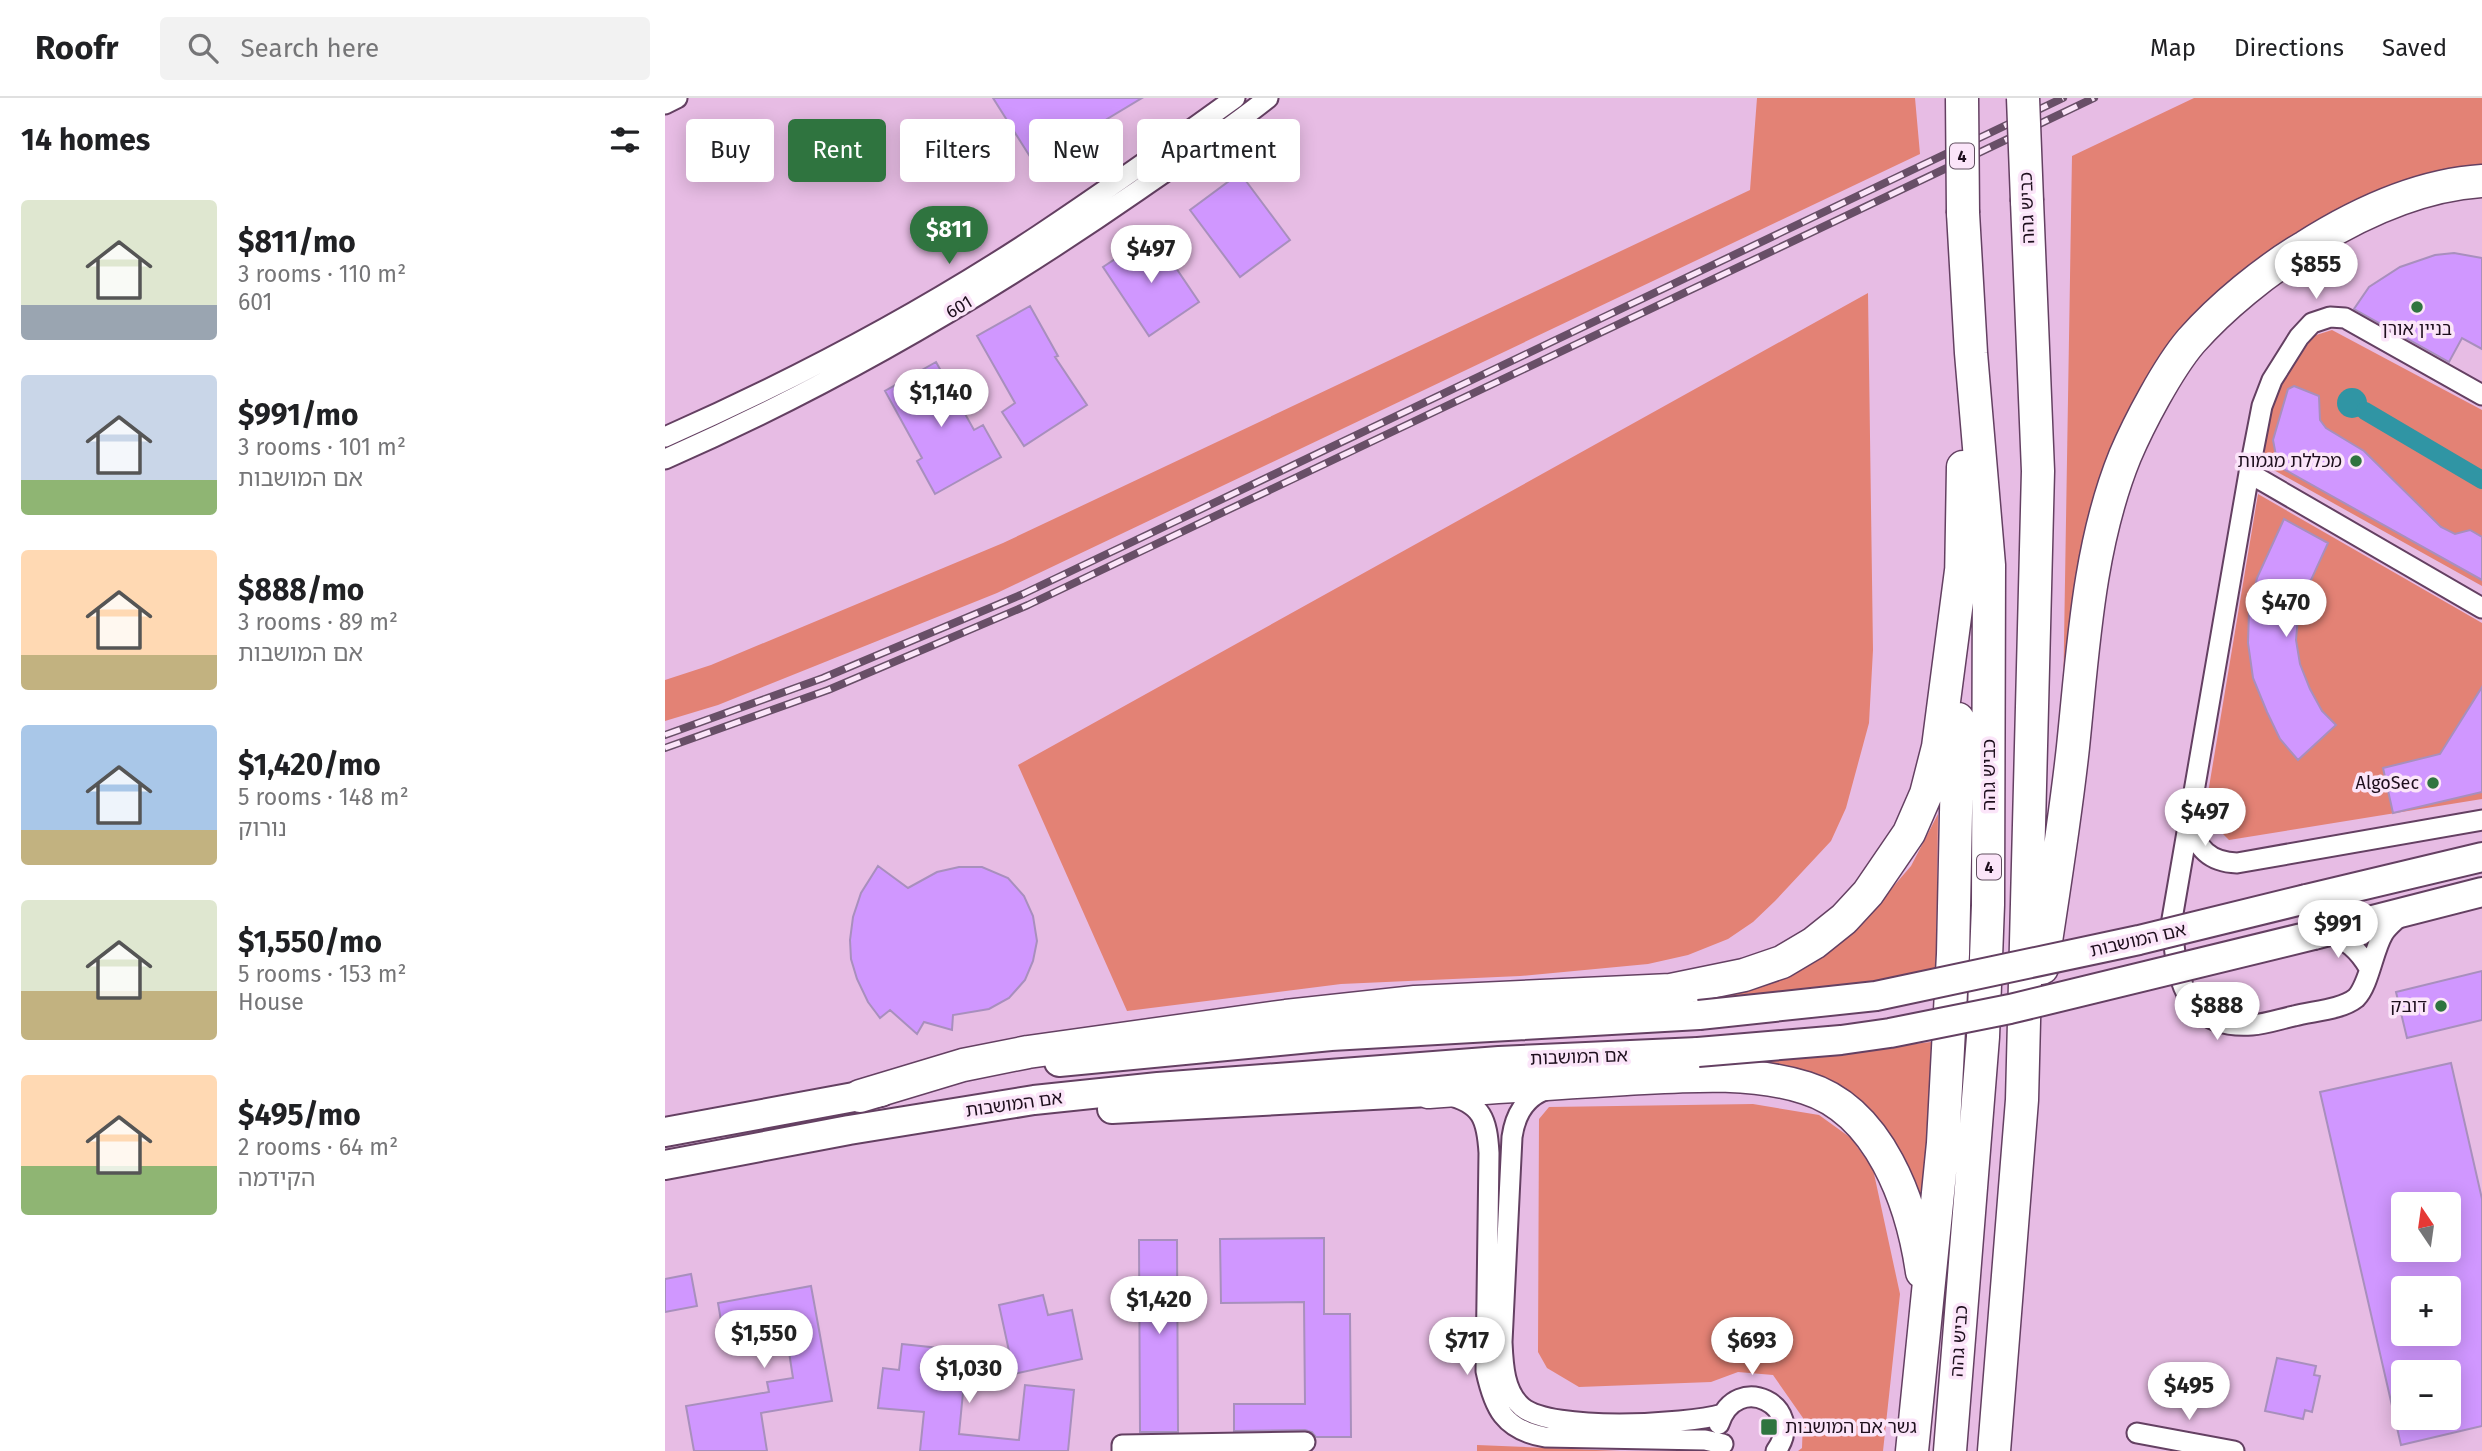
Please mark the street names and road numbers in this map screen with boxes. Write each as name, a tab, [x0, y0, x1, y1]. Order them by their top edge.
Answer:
road number: 4	[1950, 144, 1974, 169]
street label: כביש גהה	[2015, 172, 2039, 244]
street label: 601	[942, 291, 976, 323]
street label: כביש גהה	[1978, 739, 2000, 811]
road number: 4	[1977, 854, 2001, 880]
street label: אם המושבות	[2088, 918, 2188, 962]
street label: אם המושבות	[1530, 1044, 1628, 1070]
street label: אם המושבות	[964, 1086, 1064, 1122]
street label: כביש גהה	[1946, 1304, 1972, 1378]

